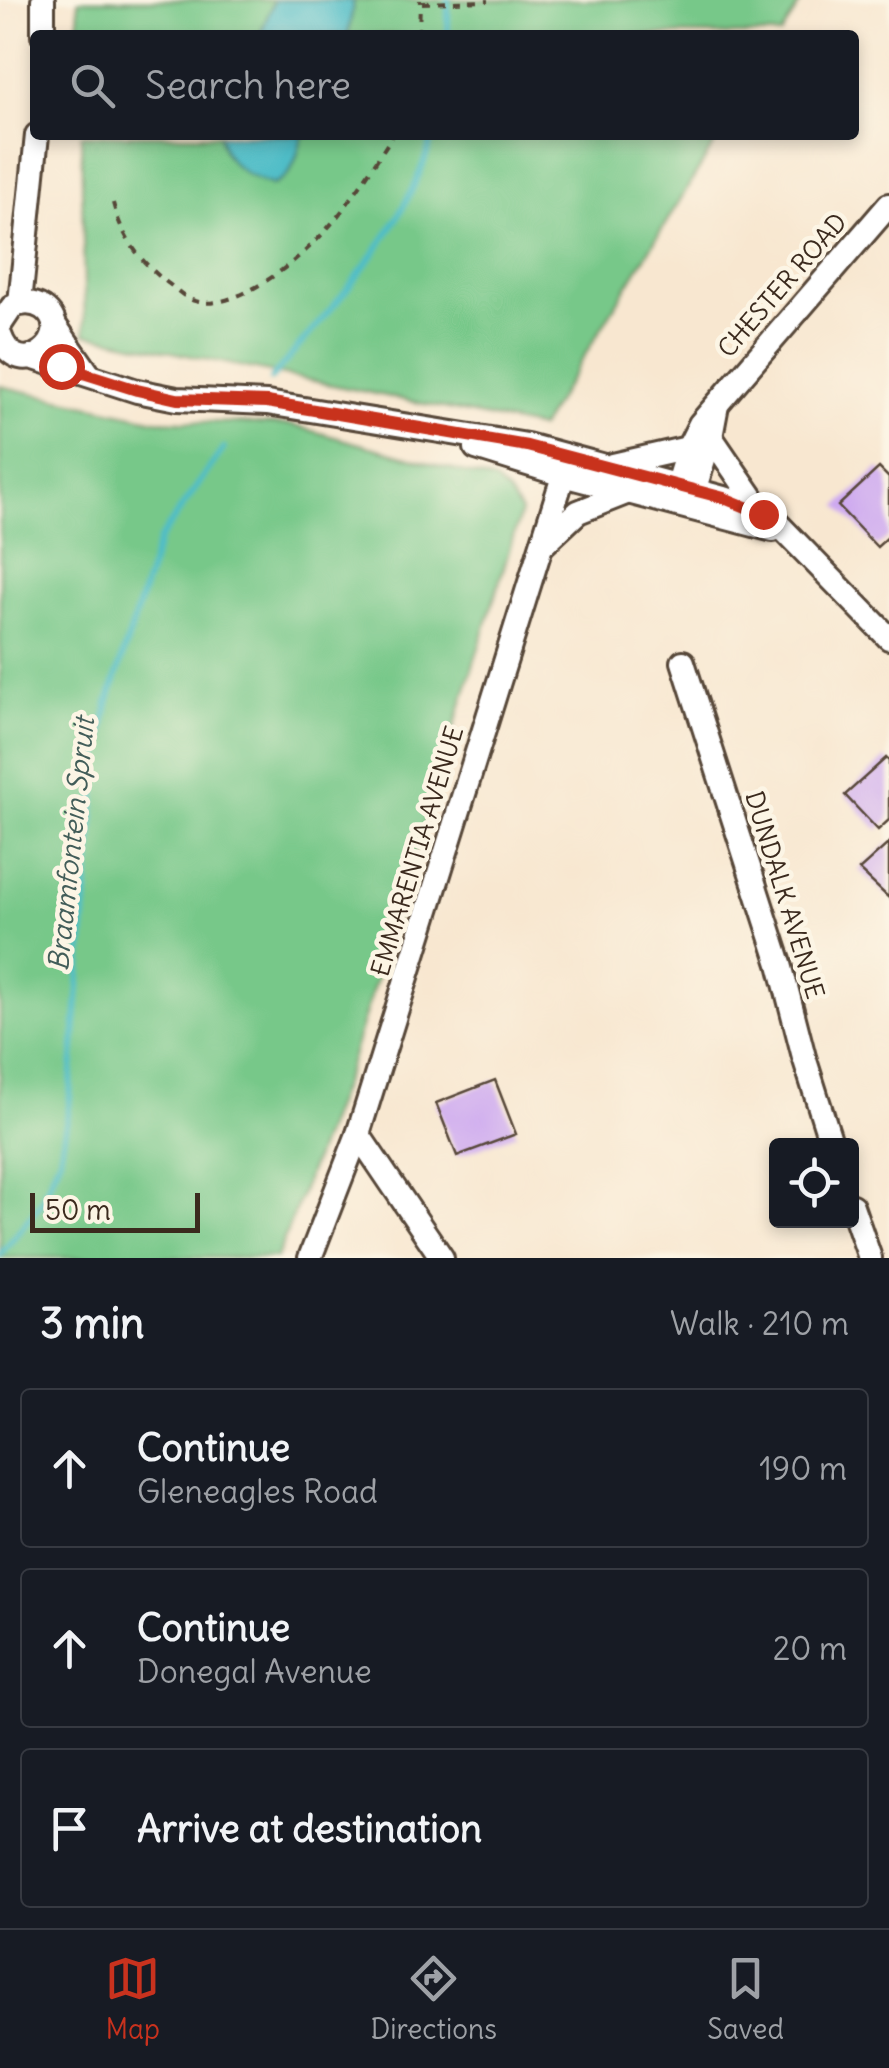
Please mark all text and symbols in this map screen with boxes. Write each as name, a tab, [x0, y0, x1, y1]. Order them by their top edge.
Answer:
search box	[30, 30, 859, 140]
icon: search	[65, 58, 120, 113]
text: Search here	[145, 62, 351, 109]
street label: CHESTER ROAD	[711, 206, 853, 364]
route start	[39, 344, 85, 390]
route end	[741, 492, 787, 538]
water label: Braamfontein Spruit	[40, 712, 103, 973]
street label: EMMARENTIA AVENUE	[364, 722, 470, 980]
street label: DUNDALK AVENUE	[738, 787, 832, 1003]
map controls	[769, 1138, 859, 1228]
button: locate	[769, 1138, 859, 1228]
scale bar	[30, 1188, 200, 1232]
text: 50 m	[45, 1192, 111, 1228]
text: 3 min	[40, 1297, 144, 1349]
text: Walk · 210 m	[670, 1303, 849, 1344]
text: Continue	[137, 1424, 290, 1471]
icon: ahead	[42, 1441, 97, 1496]
text: 190 m	[759, 1448, 847, 1489]
text: Gleneagles Road	[137, 1471, 378, 1512]
text: Continue	[137, 1604, 290, 1651]
icon: ahead	[42, 1621, 97, 1676]
text: 20 m	[773, 1628, 847, 1669]
text: Donegal Avenue	[137, 1651, 372, 1692]
icon: arrive	[42, 1801, 97, 1856]
text: Arrive at destination	[137, 1805, 482, 1852]
tab: Map	[105, 1951, 160, 2047]
tab: Directions	[370, 1951, 497, 2047]
tab: Saved	[707, 1951, 784, 2047]

